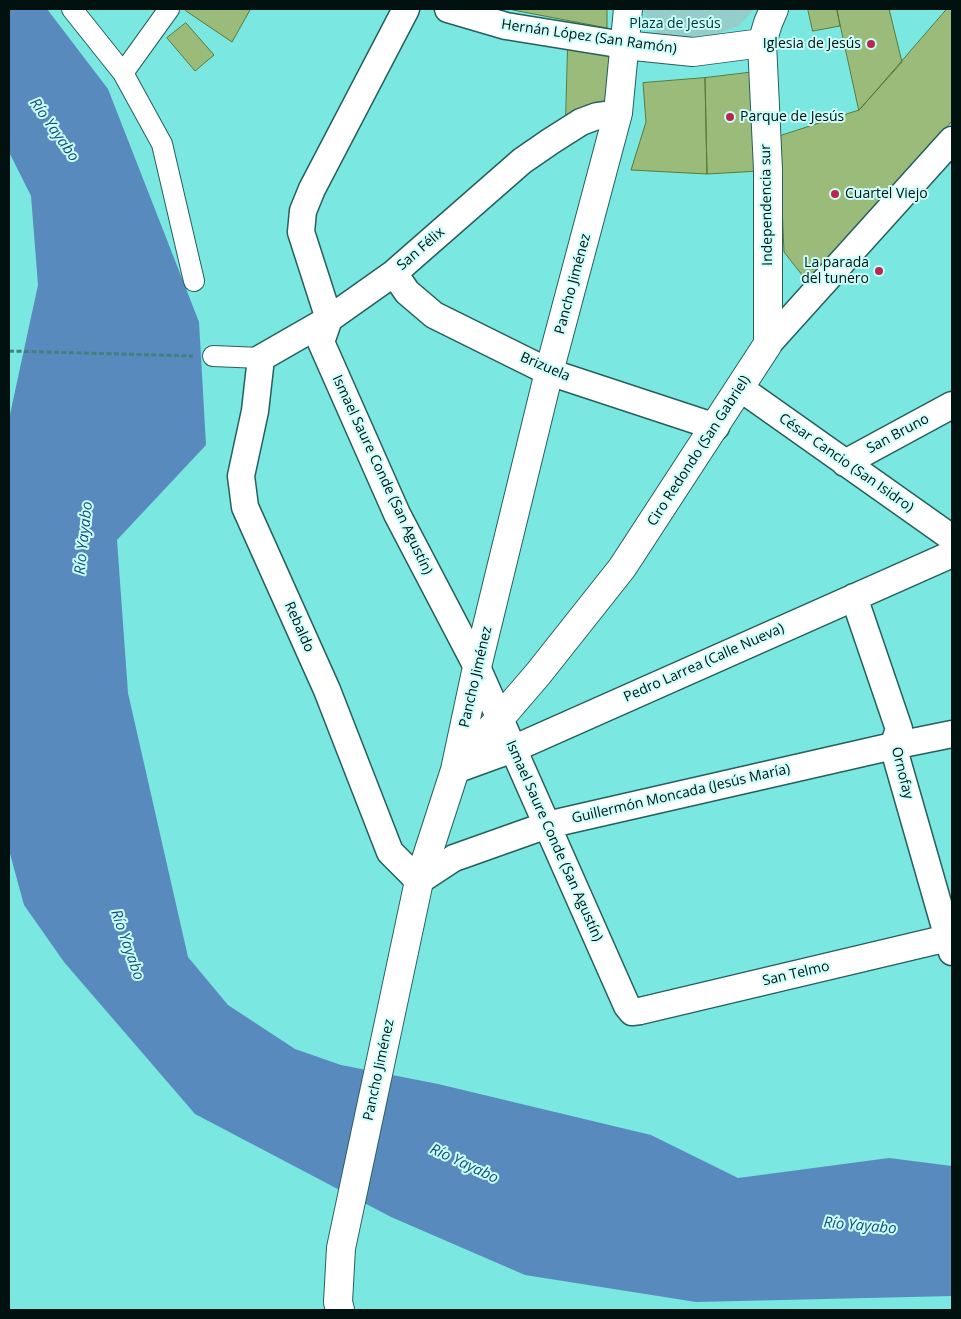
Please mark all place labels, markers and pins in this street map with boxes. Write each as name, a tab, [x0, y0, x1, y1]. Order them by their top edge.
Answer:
place label: Iglesia de Jesús	[763, 36, 861, 52]
marker: Iglesia de Jesús	[865, 38, 877, 50]
place label: Parque de Jesús	[740, 109, 844, 125]
marker: Parque de Jesús	[724, 111, 736, 123]
place label: Cuartel Viejo	[845, 186, 928, 202]
marker: Cuartel Viejo	[829, 188, 841, 200]
place label: La parada del tunero	[801, 255, 869, 288]
marker: La parada del tunero	[873, 265, 885, 277]

